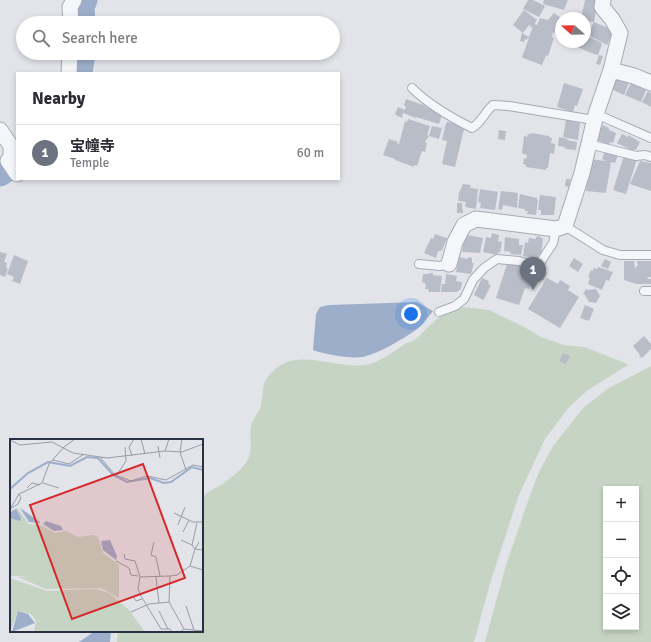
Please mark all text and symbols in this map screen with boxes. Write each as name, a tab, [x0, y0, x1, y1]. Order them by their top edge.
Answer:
north arrow	[555, 12, 591, 48]
search box	[16, 16, 340, 60]
icon: search	[30, 27, 52, 49]
text: Search here	[62, 29, 138, 47]
text: Nearby	[32, 88, 85, 109]
text: 宝幢寺	[70, 137, 115, 155]
text: 1	[41, 145, 49, 161]
text: 60 m	[297, 145, 324, 161]
text: Temple	[70, 155, 109, 171]
pin: 1	[520, 257, 546, 290]
your location	[401, 304, 421, 324]
inset map	[10, 439, 203, 632]
map controls	[603, 486, 639, 630]
button: +	[603, 486, 639, 522]
button: −	[603, 522, 639, 558]
button: locate	[603, 558, 639, 594]
button: layers	[603, 594, 639, 630]

